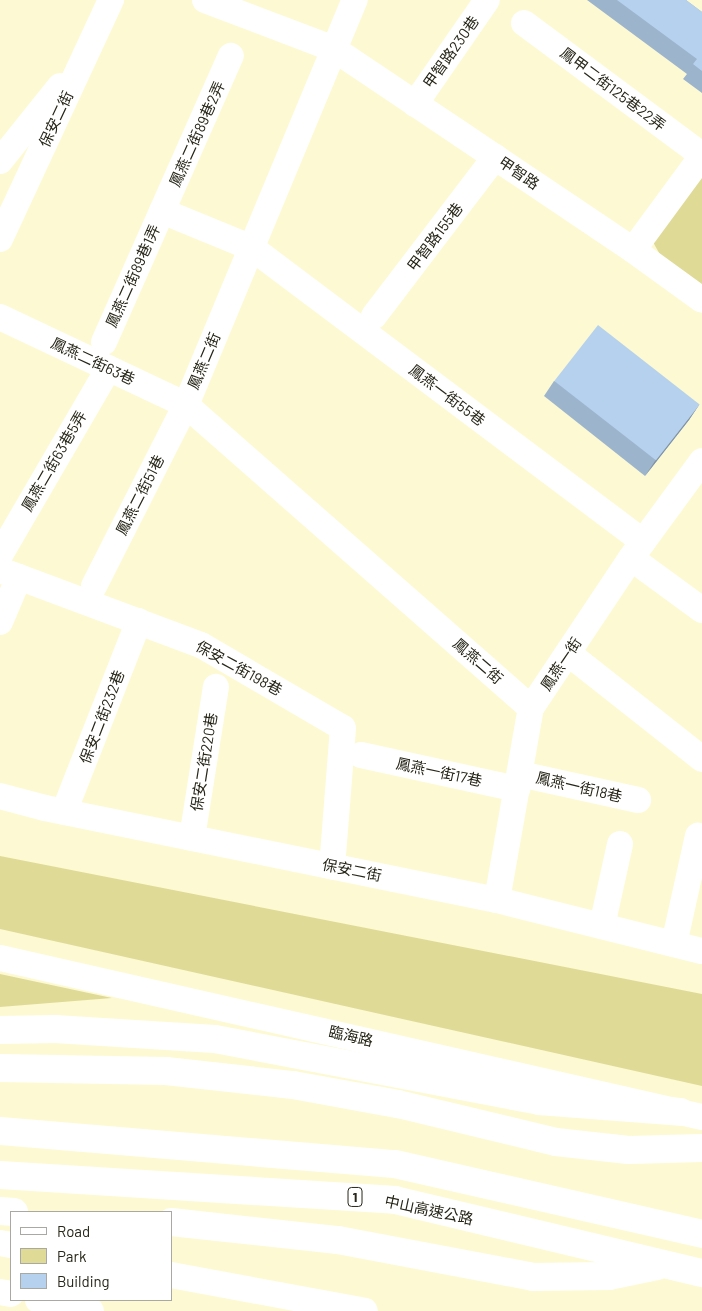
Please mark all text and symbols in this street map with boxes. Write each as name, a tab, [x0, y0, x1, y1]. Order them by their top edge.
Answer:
street label: 甲智路230巷	[419, 12, 483, 92]
street label: 鳳甲二街125巷22弄	[557, 44, 669, 134]
street label: 鳳燕二街89巷2弄	[166, 78, 228, 190]
street label: 保安二街	[35, 88, 77, 150]
street label: 甲智路	[495, 153, 543, 193]
street label: 甲智路155巷	[404, 199, 466, 275]
street label: 鳳燕二街89巷1弄	[102, 222, 164, 330]
street label: 鳳燕二街	[184, 330, 224, 392]
street label: 鳳燕二街63巷	[48, 334, 138, 388]
street label: 鳳燕一街55巷	[405, 361, 489, 429]
street label: 鳳燕二街63巷5弄	[18, 408, 90, 514]
street label: 鳳燕二街51巷	[112, 452, 168, 538]
street label: 鳳燕一街	[537, 634, 585, 694]
street label: 鳳燕二街	[449, 635, 507, 687]
street label: 保安二街198巷	[193, 637, 285, 699]
street label: 保安二街232巷	[76, 668, 128, 766]
street label: 保安二街220巷	[187, 711, 221, 813]
street label: 鳳燕一街17巷	[394, 754, 484, 790]
street label: 鳳燕一街18巷	[534, 768, 624, 806]
street label: 保安二街	[321, 855, 383, 885]
street label: 臨海路	[327, 1022, 375, 1050]
road number: 1	[348, 1186, 362, 1208]
street label: 中山高速公路	[383, 1192, 475, 1228]
legend	[10, 1211, 172, 1301]
text: Road	[57, 1222, 90, 1240]
text: Park	[57, 1247, 86, 1265]
text: Building	[57, 1272, 110, 1290]

